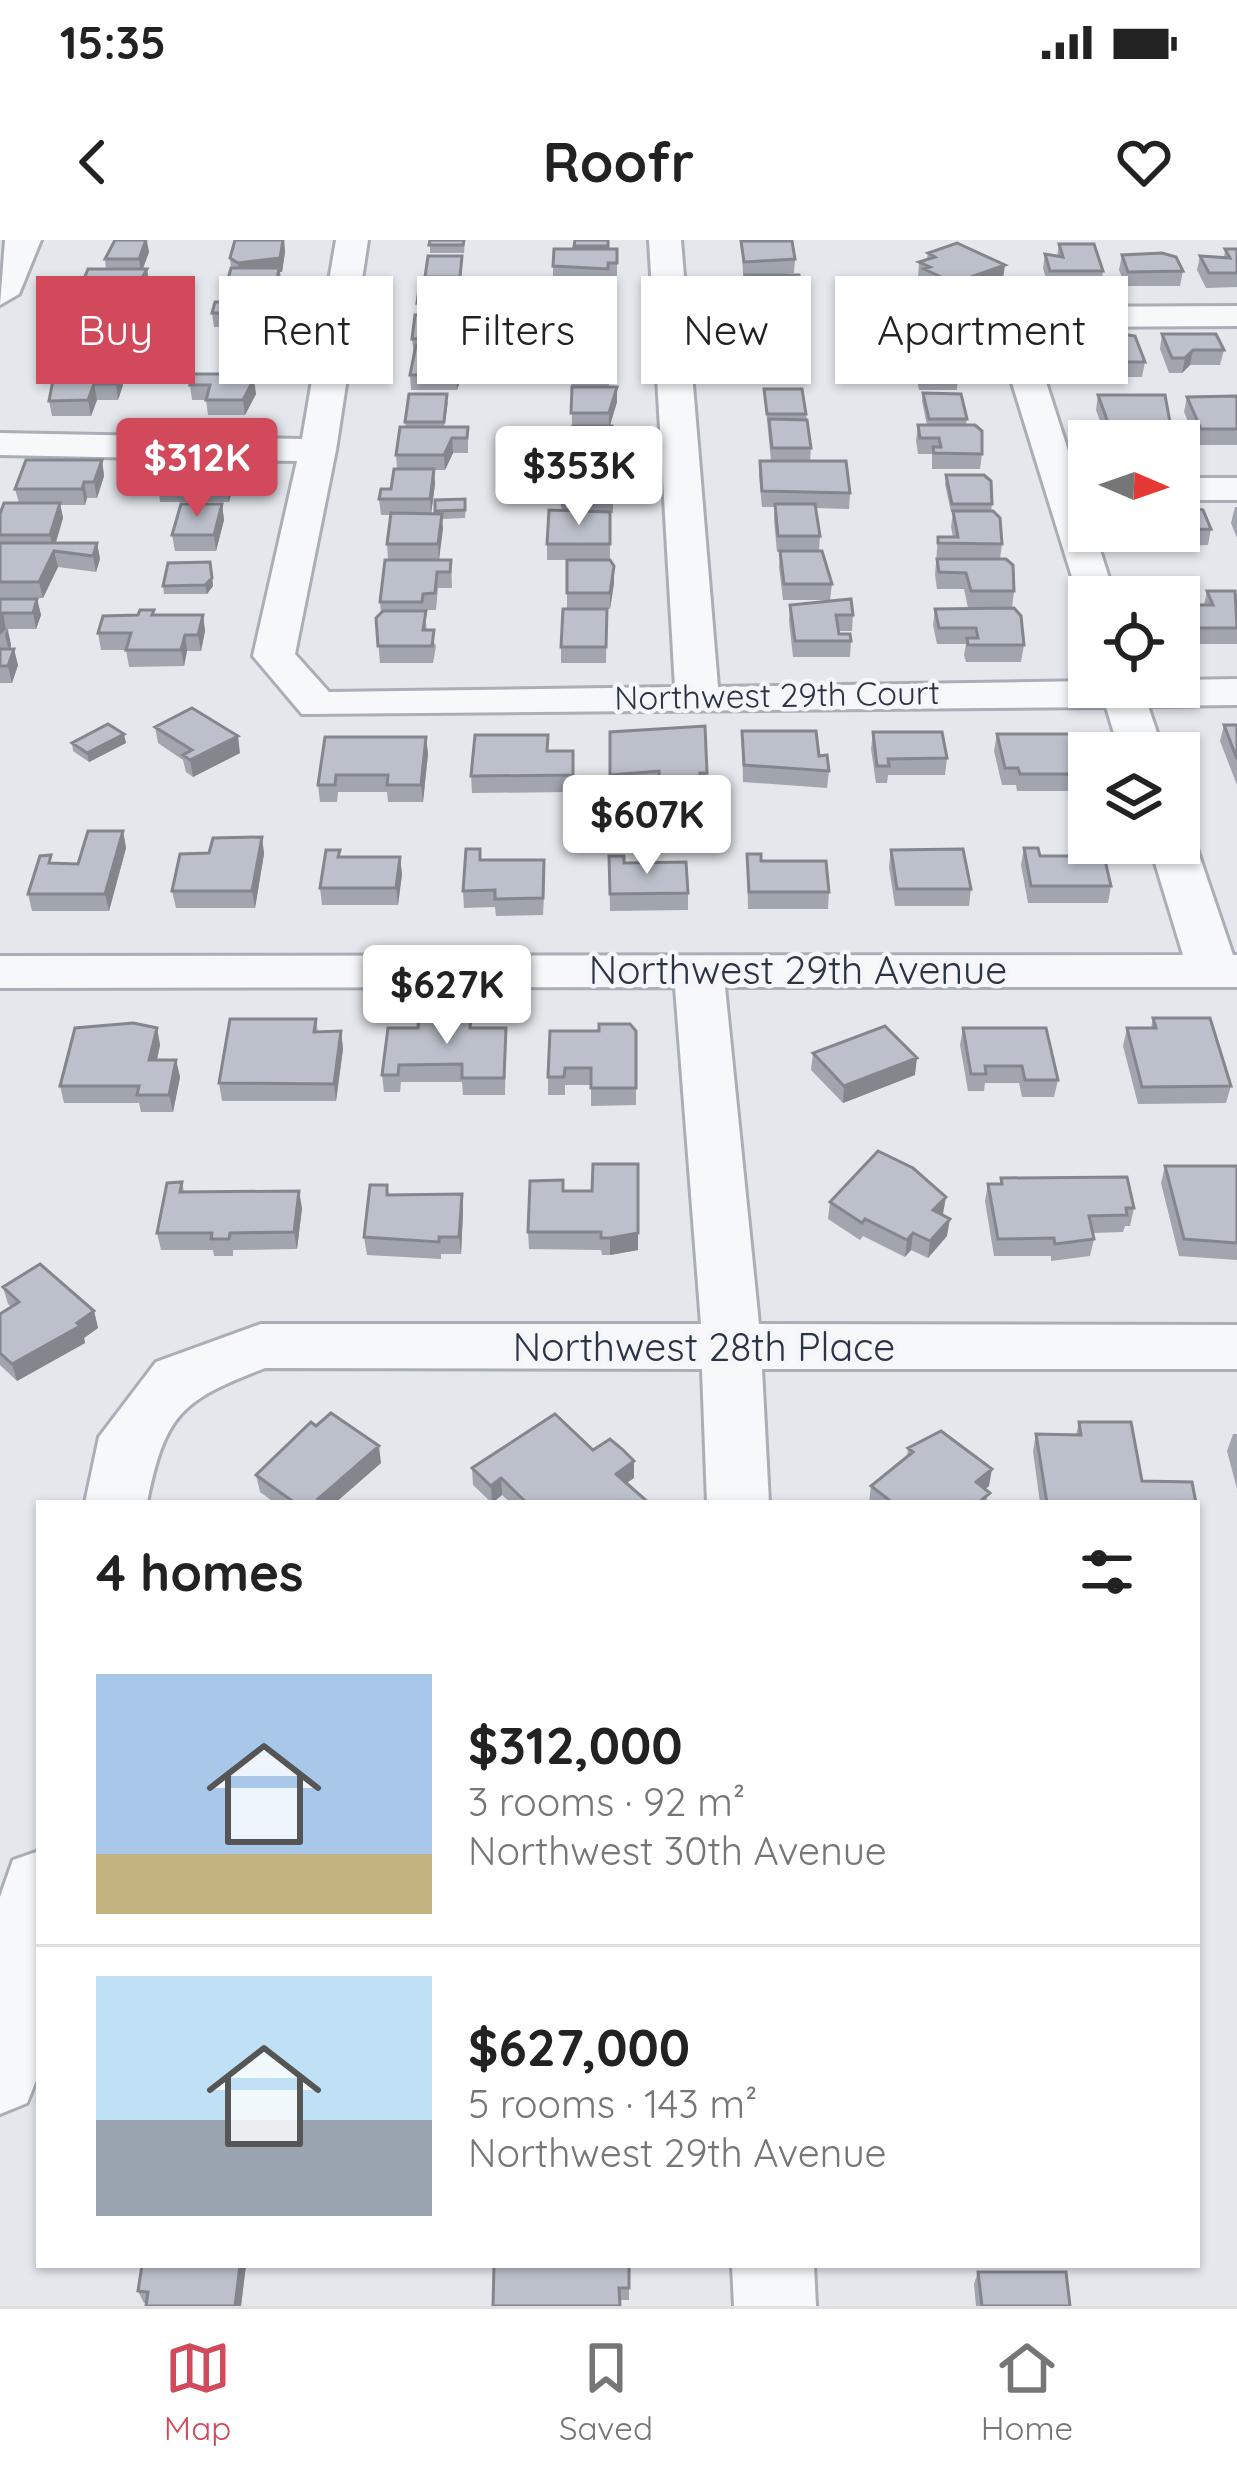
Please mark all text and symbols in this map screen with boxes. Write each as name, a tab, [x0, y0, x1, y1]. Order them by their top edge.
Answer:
text: 15:35	[60, 14, 166, 70]
text: Roofr	[543, 128, 694, 196]
icon: back	[60, 129, 126, 195]
icon: heart	[1111, 129, 1177, 195]
chip: Buy	[36, 276, 195, 384]
chip: Rent	[219, 276, 393, 384]
chip: Filters	[417, 276, 617, 384]
chip: New	[641, 276, 811, 384]
chip: Apartment	[835, 276, 1128, 384]
pin: $312K	[113, 418, 281, 520]
north arrow	[1068, 420, 1200, 552]
map controls	[1068, 420, 1200, 864]
pin: $353K	[495, 426, 663, 528]
text: $312K	[143, 432, 251, 481]
text: $353K	[522, 440, 636, 489]
button: locate	[1068, 576, 1200, 708]
street label: Northwest 29th Court	[614, 671, 940, 718]
button: layers	[1068, 732, 1200, 864]
pin: $607K	[563, 775, 731, 877]
text: $607K	[590, 789, 704, 838]
pin: $627K	[363, 945, 531, 1047]
street label: Northwest 29th Avenue	[589, 945, 1007, 994]
text: $627K	[390, 959, 504, 1008]
street label: Northwest 28th Place	[513, 1322, 895, 1371]
icon: filters	[1074, 1539, 1140, 1605]
text: 4 homes	[96, 1540, 304, 1604]
text: $312,000	[468, 1713, 683, 1777]
icon: home	[192, 1722, 336, 1866]
text: 3 rooms · 92 m²	[468, 1777, 745, 1826]
text: Northwest 30th Avenue	[468, 1826, 887, 1875]
text: $627,000	[468, 2015, 690, 2079]
icon: home	[192, 2024, 336, 2168]
text: 5 rooms · 143 m²	[468, 2079, 757, 2128]
text: Northwest 29th Avenue	[468, 2128, 887, 2177]
tab: Map	[164, 2335, 231, 2448]
tab: Saved	[559, 2335, 653, 2448]
tab: Home	[981, 2335, 1073, 2448]

